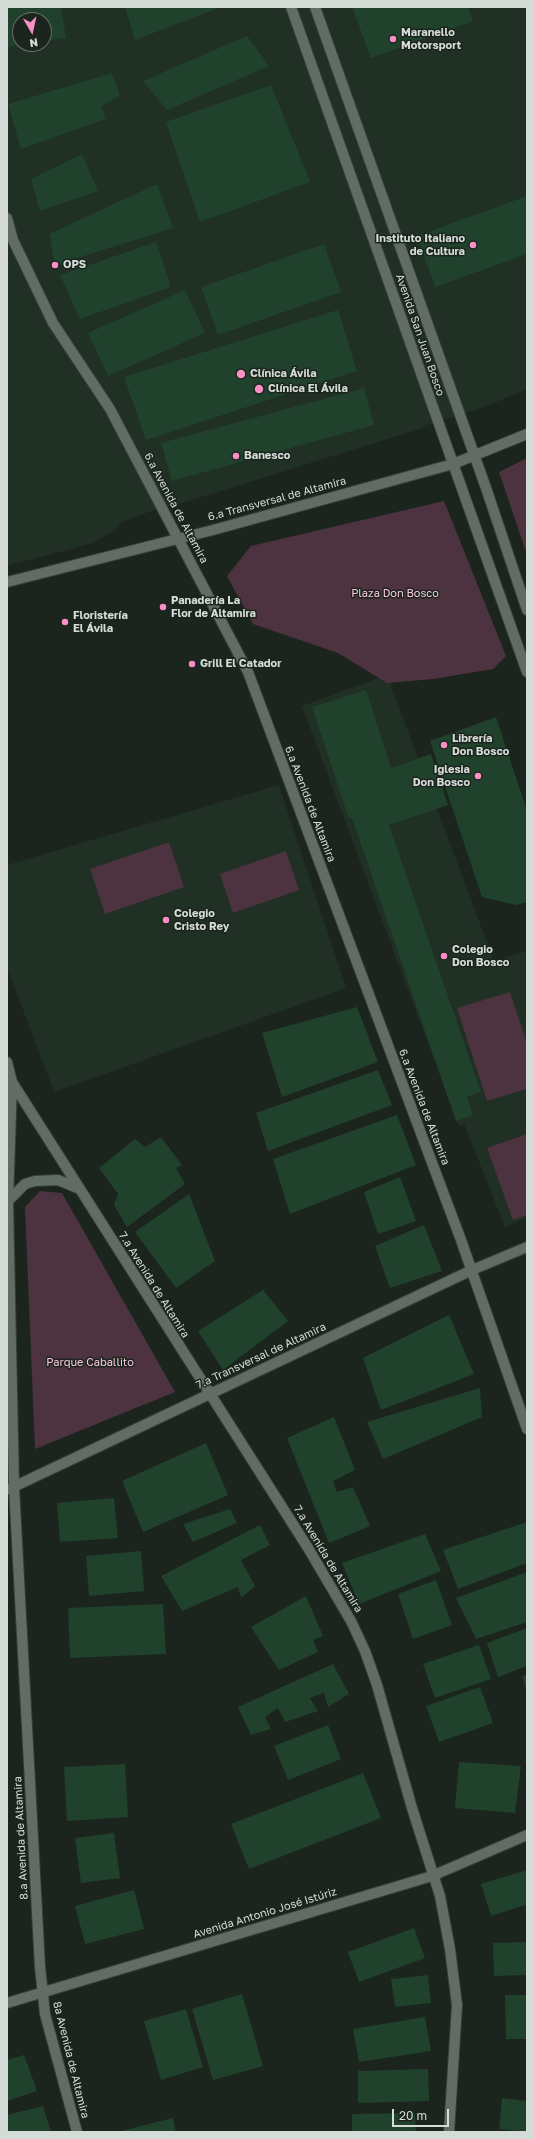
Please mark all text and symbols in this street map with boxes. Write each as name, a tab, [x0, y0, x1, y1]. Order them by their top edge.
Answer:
north arrow	[12, 12, 52, 52]
place label: Maranello Motorsport	[401, 26, 461, 52]
marker: Maranello Motorsport	[388, 34, 398, 44]
text: N	[29, 36, 39, 50]
place label: Instituto Italiano de Cultura	[376, 232, 465, 258]
marker: Instituto Italiano de Cultura	[468, 240, 478, 250]
place label: OPS	[63, 258, 86, 272]
marker: OPS	[50, 260, 60, 270]
street label: Avenida San Juan Bosco	[393, 272, 447, 398]
place label: Clínica Ávila	[250, 367, 317, 381]
marker: Clínica Ávila	[235, 368, 247, 380]
place label: Clínica El Ávila	[268, 382, 348, 396]
marker: Clínica El Ávila	[253, 383, 265, 395]
place label: Banesco	[244, 449, 290, 463]
street label: 6.ª Avenida de Altamira	[141, 450, 211, 566]
marker: Banesco	[231, 451, 241, 461]
street label: 6.ª Transversal de Altamira	[206, 474, 348, 524]
park label: Plaza Don Bosco	[351, 587, 439, 601]
place label: Panadería La Flor de Altamira	[171, 594, 256, 620]
marker: Panadería La Flor de Altamira	[158, 602, 168, 612]
place label: Floristería El Ávila	[73, 609, 128, 635]
marker: Floristería El Ávila	[60, 617, 70, 627]
place label: Grill El Catador	[200, 657, 281, 671]
marker: Grill El Catador	[187, 659, 197, 669]
place label: Librería Don Bosco	[452, 732, 509, 758]
marker: Librería Don Bosco	[439, 740, 449, 750]
street label: 6.ª Avenida de Altamira	[282, 744, 338, 864]
place label: Iglesia Don Bosco	[413, 763, 470, 789]
marker: Iglesia Don Bosco	[473, 771, 483, 781]
place label: Colegio Cristo Rey	[174, 907, 229, 933]
marker: Colegio Cristo Rey	[161, 915, 171, 925]
place label: Colegio Don Bosco	[452, 943, 509, 969]
marker: Colegio Don Bosco	[439, 951, 449, 961]
street label: 6.ª Avenida de Altamira	[396, 1047, 452, 1167]
street label: 7.ª Avenida de Altamira	[116, 1230, 192, 1340]
street label: 7.ª Transversal de Altamira	[194, 1320, 328, 1392]
park label: Parque Caballito	[46, 1356, 134, 1370]
street label: 7.ª Avenida de Altamira	[291, 1503, 365, 1615]
street label: 8.ª Avenida de Altamira	[11, 1776, 31, 1900]
street label: Avenida Antonio José Istúriz	[192, 1885, 338, 1941]
street label: 8ª Avenida de Altamira	[50, 2000, 92, 2120]
scale bar	[394, 2101, 451, 2127]
text: 20 m	[399, 2108, 427, 2123]

